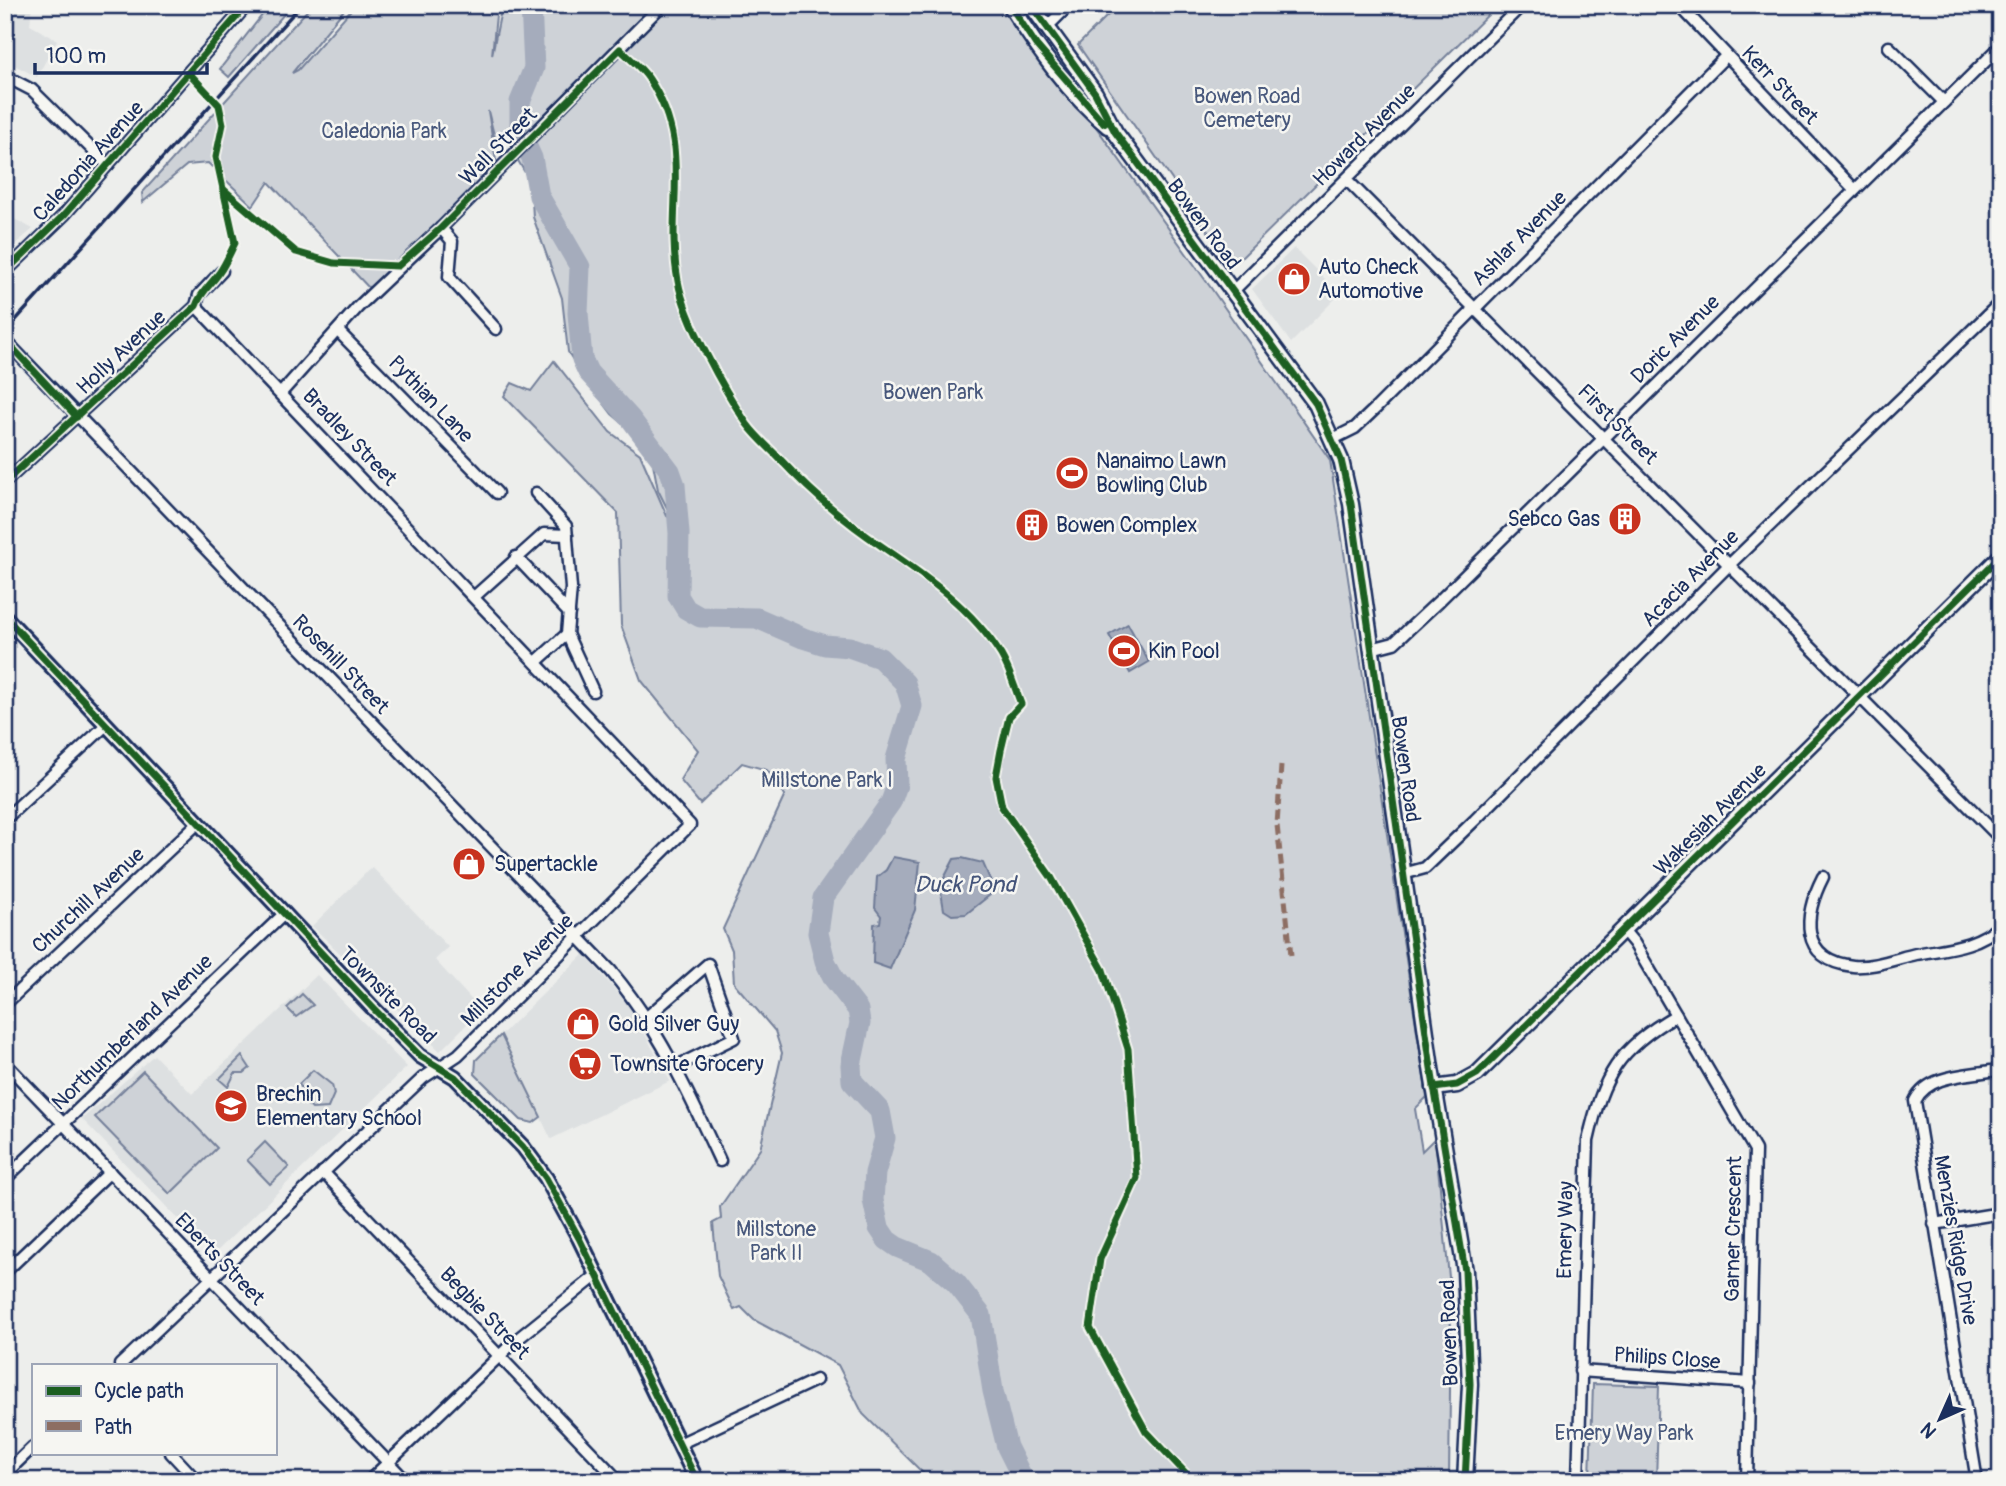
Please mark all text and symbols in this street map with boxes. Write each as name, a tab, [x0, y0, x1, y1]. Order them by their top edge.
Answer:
scale bar	[35, 32, 206, 76]
street label: Kerr Street	[1735, 40, 1824, 131]
text: 100 m	[46, 43, 106, 70]
street label: Howard Avenue	[1307, 78, 1422, 193]
park label: Bowen Road Cemetery	[1194, 83, 1301, 134]
street label: Caledonia Avenue	[27, 95, 150, 227]
street label: Wall Street	[454, 101, 543, 191]
park label: Caledonia Park	[321, 118, 447, 145]
street label: Bowen Road	[1161, 173, 1247, 275]
street label: Ashlar Avenue	[1466, 184, 1573, 292]
place label: Auto Check Automotive	[1318, 254, 1424, 305]
shop icon: Auto Check Automotive	[1275, 260, 1313, 298]
street label: Doric Avenue	[1625, 289, 1726, 390]
street label: Holly Avenue	[71, 304, 172, 401]
street label: Pythian Lane	[382, 350, 480, 449]
street label: First Street	[1572, 378, 1664, 471]
park label: Bowen Park	[883, 379, 983, 406]
street label: Bradley Street	[296, 383, 403, 492]
place label: Nanaimo Lawn Bowling Club	[1096, 448, 1226, 499]
sports icon: Nanaimo Lawn Bowling Club	[1053, 454, 1091, 492]
building icon: Sebco Gas	[1606, 500, 1644, 538]
building icon: Bowen Complex	[1013, 506, 1051, 544]
place label: Sebco Gas	[1508, 506, 1601, 533]
place label: Bowen Complex	[1056, 512, 1198, 539]
street label: Acacia Avenue	[1636, 523, 1745, 633]
street label: Rosehill Street	[286, 609, 395, 720]
sports icon: Kin Pool	[1105, 632, 1143, 670]
place label: Kin Pool	[1148, 638, 1220, 665]
street label: Bowen Road	[1385, 714, 1426, 824]
street label: Wakesiah Avenue	[1648, 757, 1773, 881]
park label: Millstone Park I	[761, 767, 893, 794]
street label: Churchill Avenue	[26, 841, 151, 959]
shop icon: Supertackle	[450, 845, 488, 883]
place label: Supertackle	[494, 851, 598, 878]
water label: Duck Pond	[915, 870, 1018, 899]
street label: Millstone Avenue	[455, 908, 580, 1033]
street label: Townsite Road	[333, 941, 442, 1050]
street label: Northumberland Avenue	[46, 948, 219, 1116]
shop icon: Gold Silver Guy	[564, 1005, 602, 1043]
place label: Gold Silver Guy	[608, 1011, 739, 1038]
supermarket icon: Townsite Grocery	[566, 1045, 604, 1083]
place label: Townsite Grocery	[610, 1051, 764, 1078]
place label: Brechin Elementary School	[256, 1081, 422, 1132]
school or university icon: Brechin Elementary School	[212, 1087, 250, 1125]
street label: Menzies Ridge Drive	[1927, 1153, 1984, 1328]
street label: Garner Crescent	[1719, 1155, 1748, 1302]
street label: Emery Way	[1551, 1181, 1580, 1279]
street label: Eberts Street	[169, 1207, 271, 1312]
park label: Millstone Park II	[736, 1216, 817, 1267]
street label: Begbie Street	[434, 1261, 536, 1366]
street label: Bowen Road	[1434, 1279, 1465, 1387]
street label: Philips Close	[1613, 1341, 1722, 1376]
legend	[32, 1364, 276, 1454]
text: Cycle path	[94, 1378, 184, 1405]
north arrow	[1904, 1384, 1974, 1454]
text: Path	[94, 1414, 132, 1441]
text: N	[1916, 1417, 1942, 1443]
park label: Emery Way Park	[1555, 1420, 1694, 1447]

